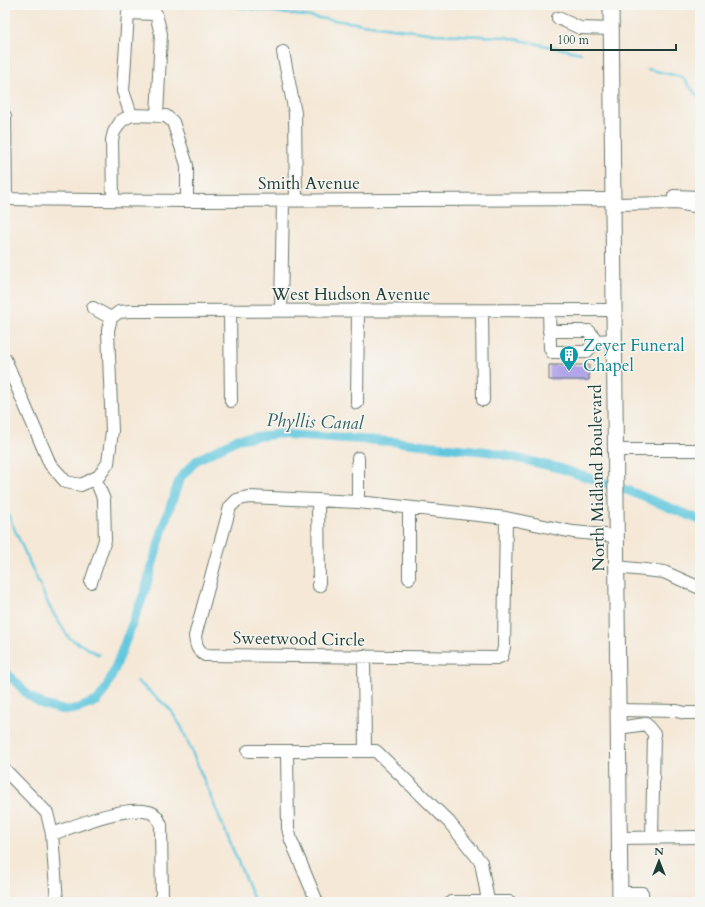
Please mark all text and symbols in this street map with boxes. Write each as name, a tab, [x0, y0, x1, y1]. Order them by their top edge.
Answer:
scale bar	[551, 26, 676, 52]
text: 100 m	[557, 32, 590, 48]
street label: Smith Avenue	[258, 172, 360, 195]
street label: West Hudson Avenue	[271, 283, 430, 306]
place label: Zeyer Funeral Chapel	[583, 334, 685, 377]
building icon: Zeyer Funeral Chapel	[558, 344, 580, 372]
street label: North Midland Boulevard	[584, 384, 610, 572]
water label: Phyllis Canal	[266, 408, 365, 436]
street label: Sweetwood Circle	[233, 626, 365, 652]
north arrow	[639, 841, 679, 881]
text: N	[654, 844, 664, 859]

